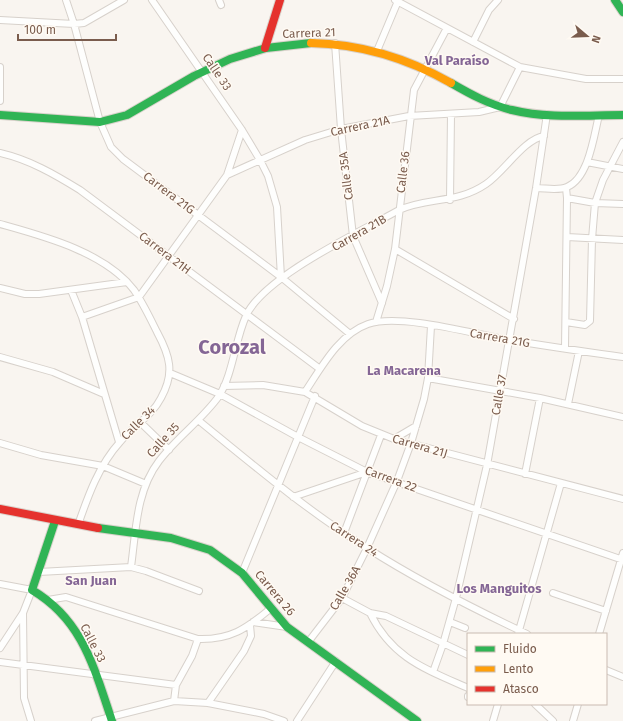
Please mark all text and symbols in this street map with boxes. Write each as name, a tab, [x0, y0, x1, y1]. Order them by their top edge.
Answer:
scale bar	[18, 16, 116, 42]
north arrow	[567, 16, 607, 56]
text: 100 m	[24, 23, 56, 37]
street label: Carrera 21	[282, 25, 336, 41]
text: N	[589, 34, 603, 45]
street label: Calle 33	[200, 51, 234, 93]
district label: Val Paraíso	[424, 53, 490, 68]
street label: Carrera 21A	[329, 113, 391, 139]
street label: Calle 36	[393, 150, 413, 194]
street label: Calle 35A	[336, 151, 356, 201]
street label: Carrera 21G	[140, 169, 198, 217]
street label: Carrera 21B	[329, 212, 389, 254]
street label: Carrera 21H	[136, 229, 194, 277]
street label: Carrera 21G	[469, 326, 531, 350]
district label: Corozal	[198, 335, 266, 359]
district label: La Macarena	[367, 363, 441, 378]
street label: Calle 37	[489, 374, 509, 416]
street label: Calle 34	[118, 403, 158, 443]
street label: Calle 35	[144, 420, 182, 460]
street label: Carrera 21J	[391, 431, 449, 461]
street label: Carrera 22	[363, 463, 419, 495]
street label: Carrera 24	[327, 518, 381, 560]
street label: Calle 36A	[327, 563, 363, 613]
street label: Carrera 26	[252, 567, 298, 619]
district label: San Juan	[65, 573, 117, 588]
district label: Los Manguitos	[457, 581, 542, 596]
street label: Calle 33	[77, 621, 109, 665]
legend	[467, 633, 607, 705]
text: Fluido	[503, 642, 537, 656]
text: Lento	[503, 662, 533, 676]
text: Atasco	[503, 682, 539, 696]

